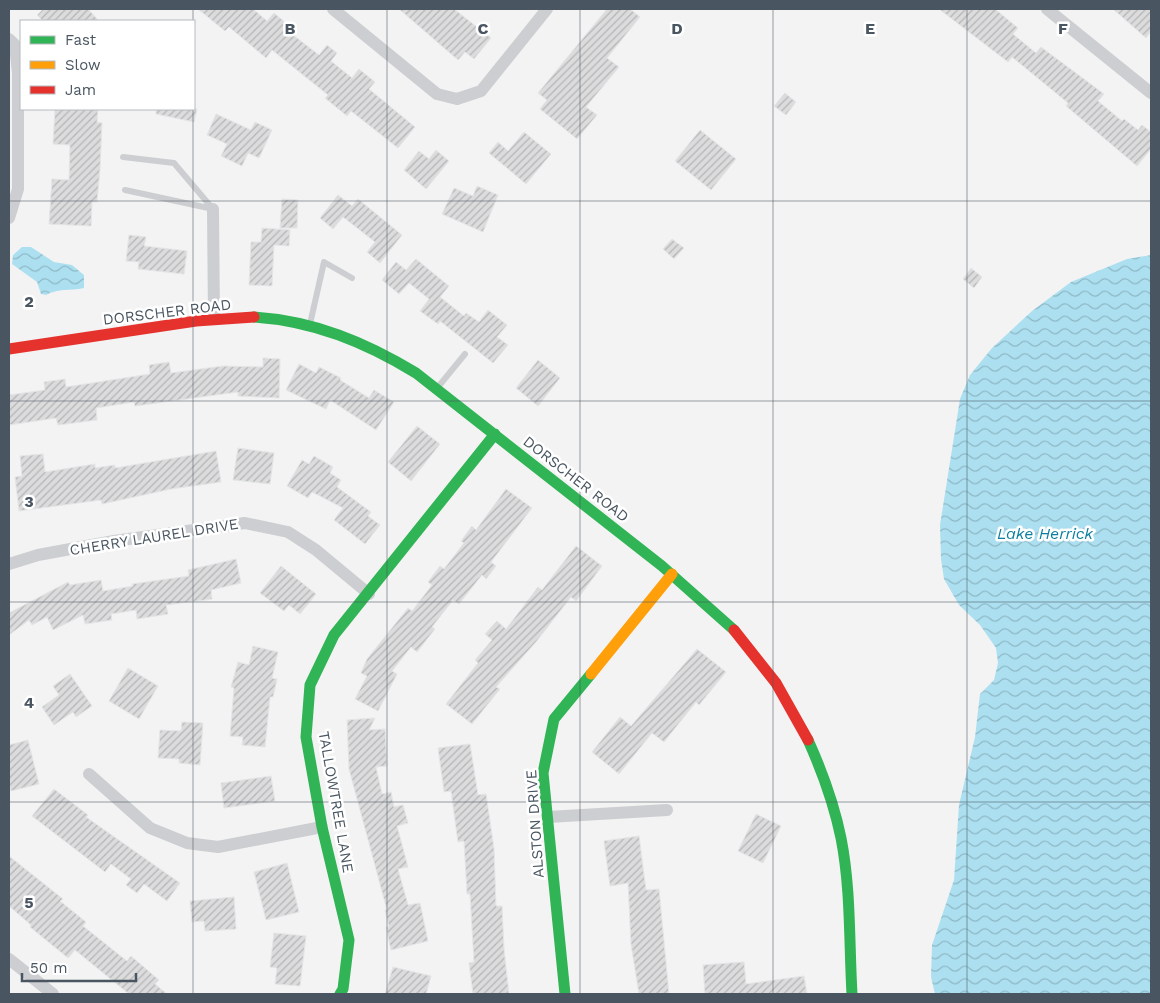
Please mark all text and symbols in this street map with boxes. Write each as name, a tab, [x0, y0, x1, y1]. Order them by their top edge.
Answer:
text: B	[285, 19, 296, 38]
text: C	[478, 19, 489, 38]
text: D	[671, 19, 683, 38]
text: E	[865, 19, 875, 38]
text: F	[1058, 19, 1068, 38]
legend	[20, 20, 195, 110]
text: Fast	[65, 31, 97, 49]
text: Slow	[65, 56, 101, 74]
text: Jam	[65, 81, 96, 99]
text: 2	[24, 292, 34, 311]
street label: DORSCHER ROAD	[102, 295, 232, 329]
street label: DORSCHER ROAD	[520, 432, 632, 526]
text: 3	[24, 492, 34, 511]
street label: CHERRY LAUREL DRIVE	[68, 515, 240, 559]
water label: Lake Herrick	[997, 524, 1094, 543]
text: 4	[24, 693, 34, 712]
street label: TALLOWTREE LANE	[315, 730, 357, 874]
street label: ALSTON DRIVE	[522, 769, 548, 879]
text: 5	[24, 893, 34, 912]
scale bar	[22, 950, 136, 982]
text: 50 m	[30, 959, 67, 977]

